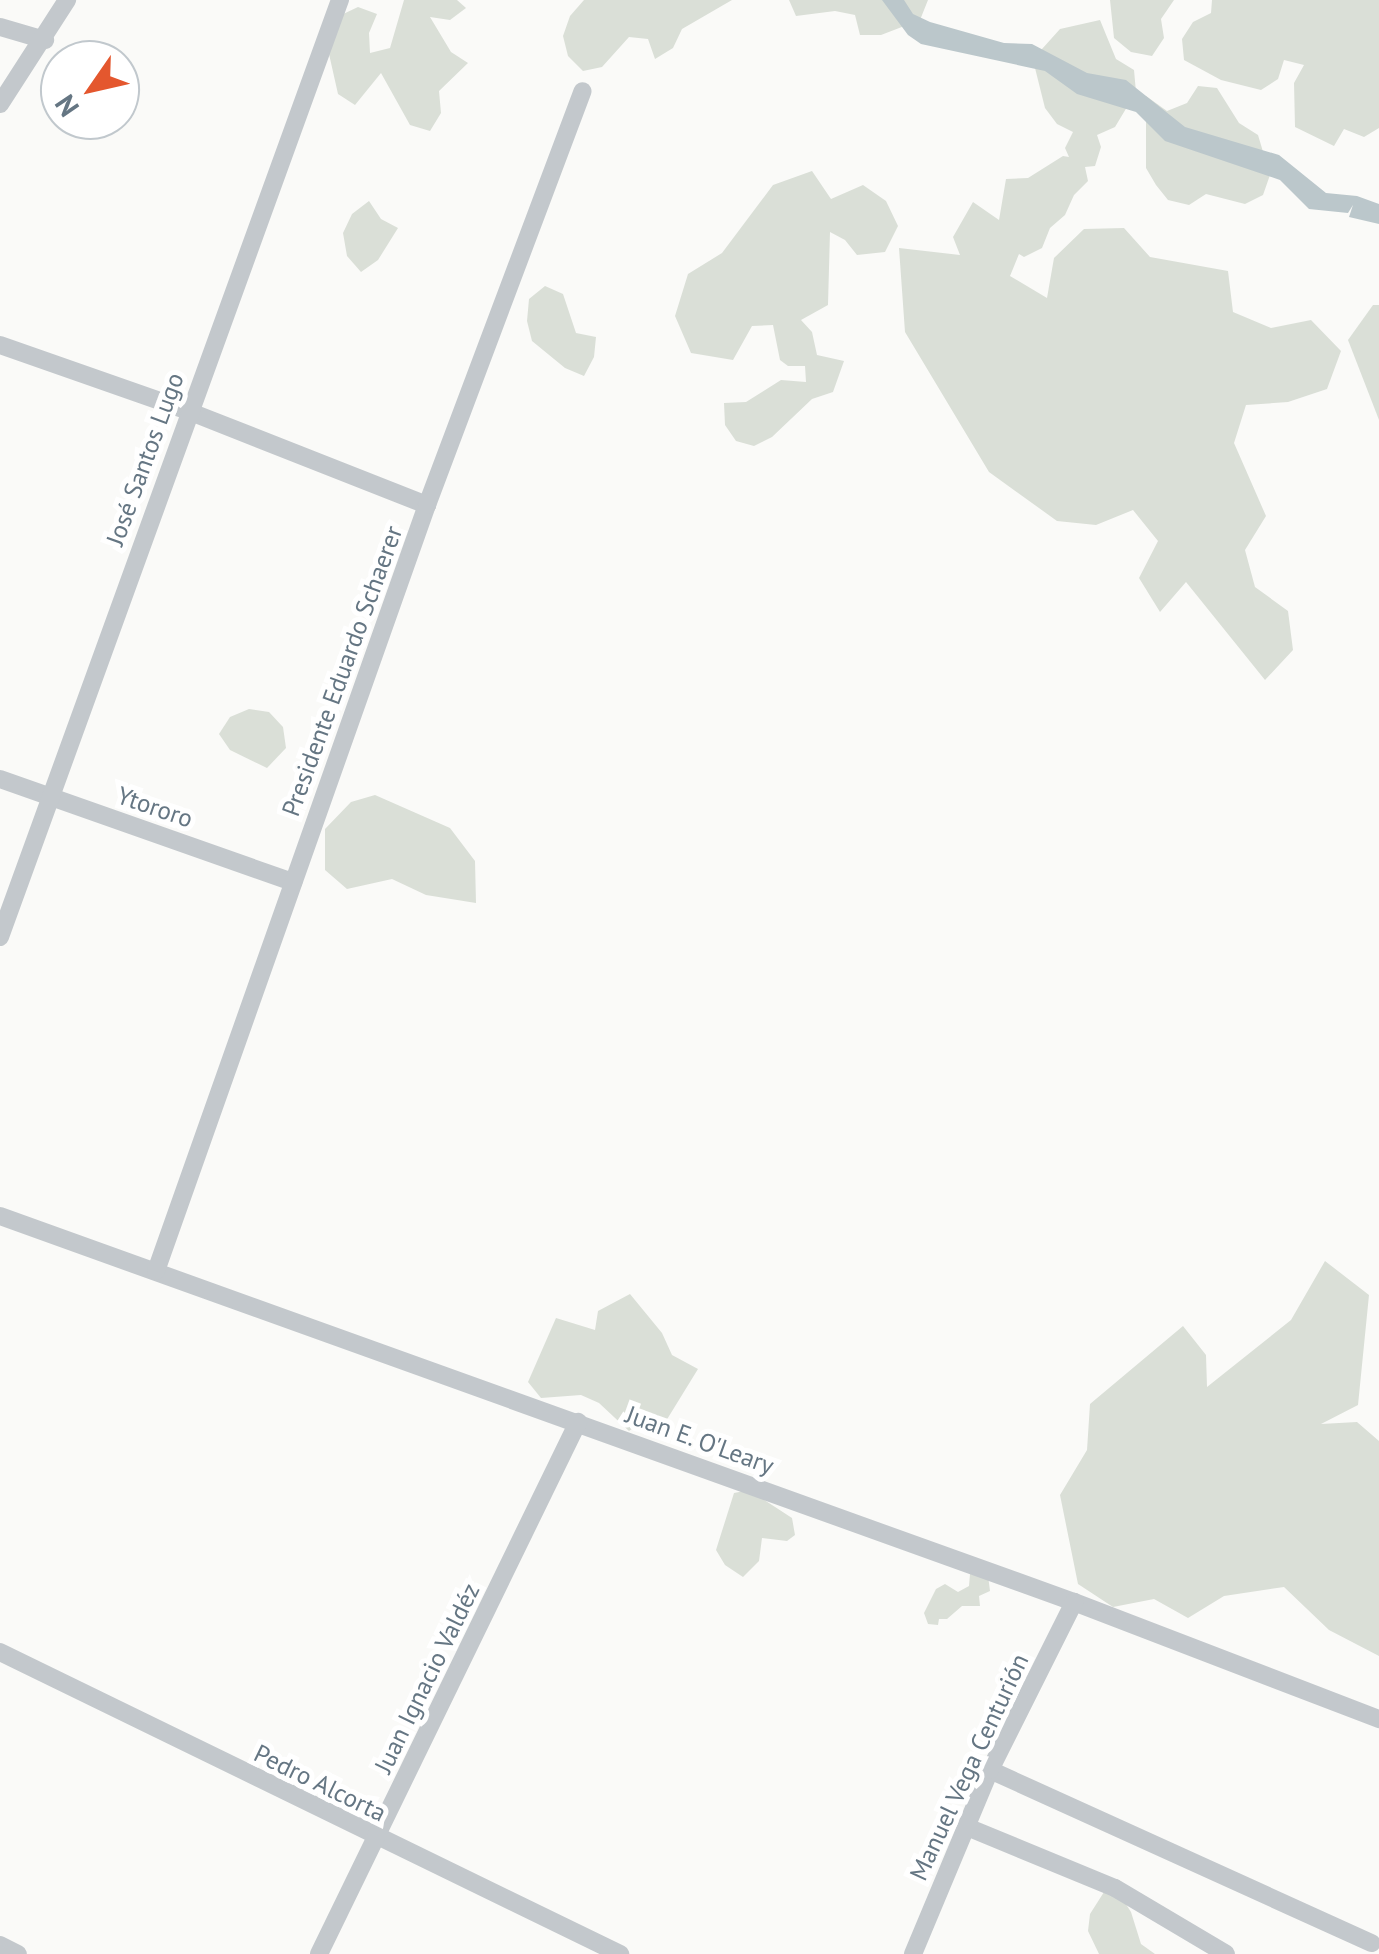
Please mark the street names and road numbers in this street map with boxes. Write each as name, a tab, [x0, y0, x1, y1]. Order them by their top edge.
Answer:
street label: José Santos Lugo	[100, 369, 190, 549]
street label: Presidente Eduardo Schaerer	[275, 522, 409, 820]
street label: Ytororo	[113, 780, 197, 834]
street label: Juan E. O'Leary	[621, 1399, 779, 1481]
street label: Juan Ignacio Valdéz	[368, 1578, 486, 1778]
street label: Manuel Vega Centurión	[903, 1648, 1035, 1886]
street label: Pedro Alcorta	[249, 1738, 391, 1828]

